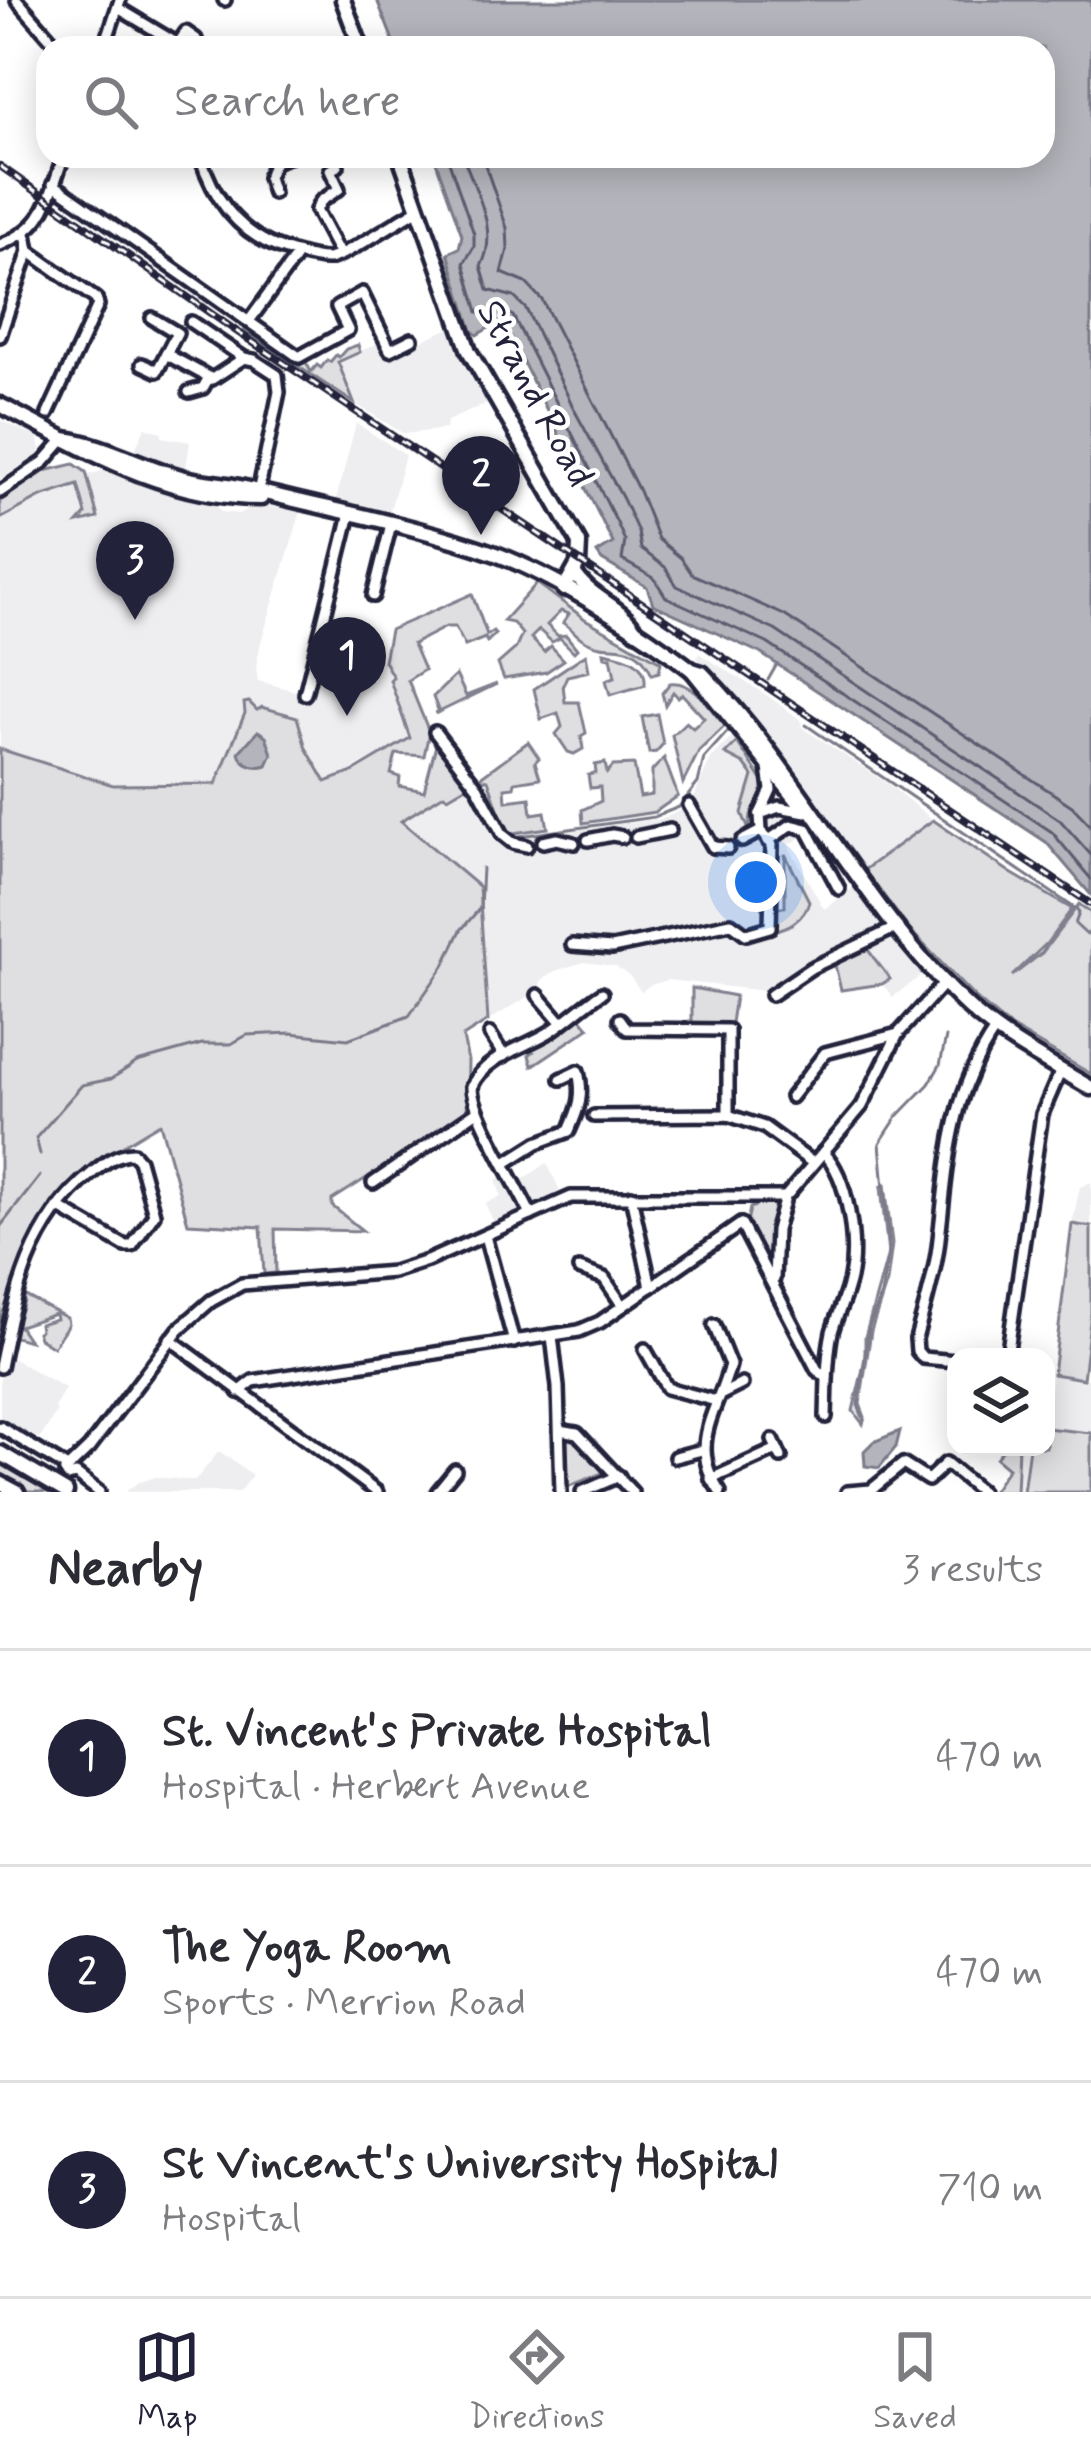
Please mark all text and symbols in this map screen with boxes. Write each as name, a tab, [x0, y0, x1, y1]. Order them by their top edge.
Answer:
search box	[36, 36, 1055, 168]
icon: search	[78, 69, 144, 135]
text: Search here	[174, 73, 401, 132]
street label: Strand Road	[463, 292, 605, 496]
pin: 2	[442, 436, 520, 535]
pin: 3	[96, 521, 174, 620]
pin: 1	[308, 617, 386, 716]
your location	[726, 852, 786, 912]
map controls	[947, 1348, 1055, 1456]
button: layers	[947, 1348, 1055, 1456]
text: Nearby	[48, 1537, 203, 1603]
text: 3 results	[902, 1545, 1043, 1596]
text: St. Vincent's Private Hospital	[162, 1703, 712, 1762]
text: 1	[78, 1732, 96, 1783]
text: 470 m	[936, 1732, 1043, 1783]
text: Hospital · Herbert Avenue	[162, 1762, 590, 1813]
text: The Yoga Room	[162, 1919, 452, 1978]
text: 2	[77, 1948, 97, 1999]
text: 470 m	[936, 1948, 1043, 1999]
text: Sports · Merrion Road	[162, 1978, 526, 2029]
text: St Vincent's University Hospital	[162, 2135, 777, 2194]
text: 3	[78, 2164, 96, 2215]
text: 710 m	[938, 2164, 1043, 2215]
text: Hospital	[162, 2194, 301, 2245]
tab: Map	[134, 2324, 200, 2440]
tab: Directions	[469, 2324, 605, 2440]
tab: Saved	[873, 2324, 957, 2440]

